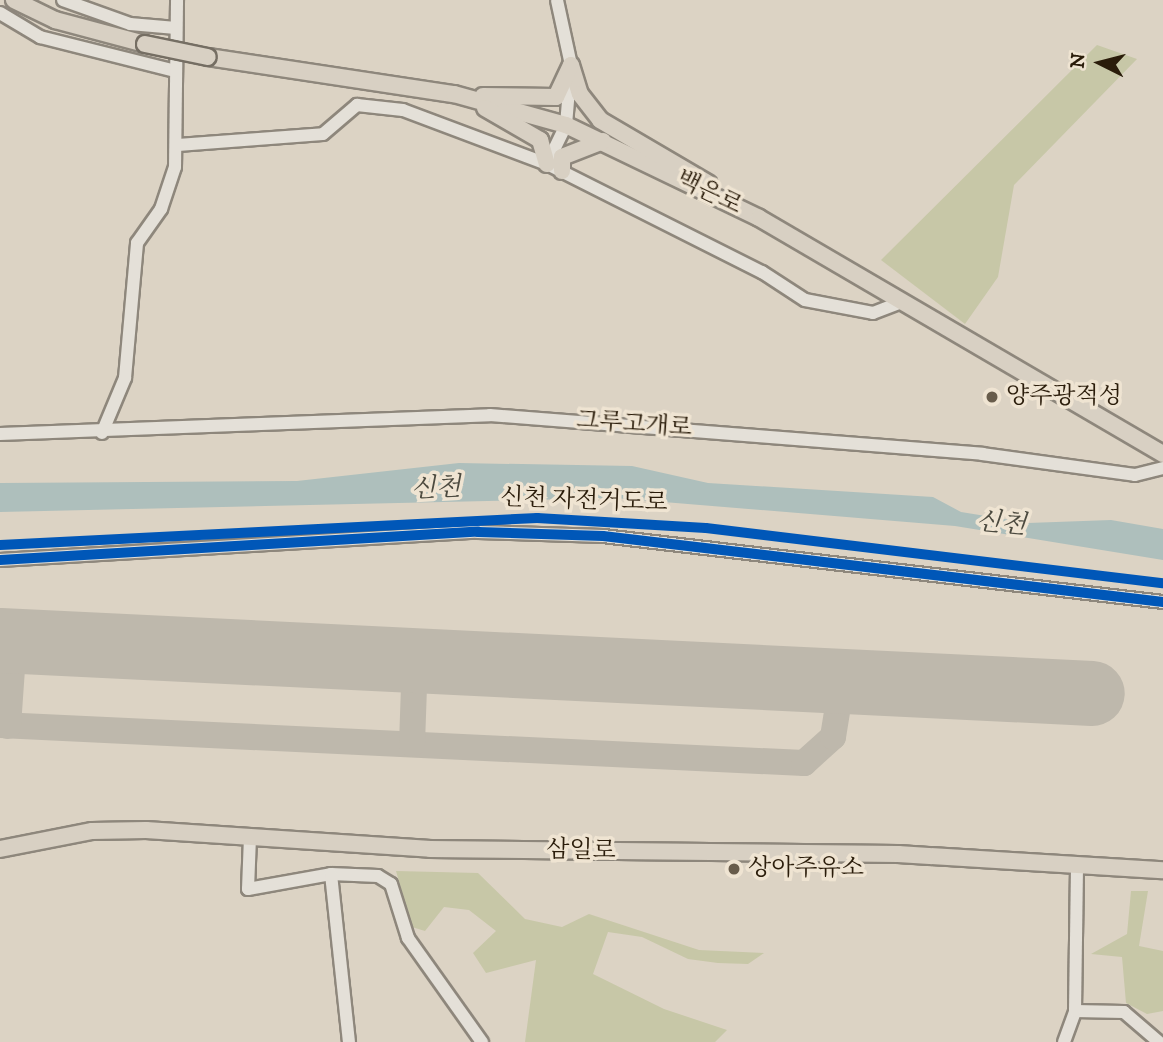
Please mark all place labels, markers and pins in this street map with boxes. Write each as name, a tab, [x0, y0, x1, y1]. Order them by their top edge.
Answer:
place label: 양주광적성	[1006, 383, 1122, 411]
marker: 양주광적성	[984, 389, 1000, 405]
place label: 상아주유소	[748, 855, 864, 883]
marker: 상아주유소	[726, 861, 742, 877]

